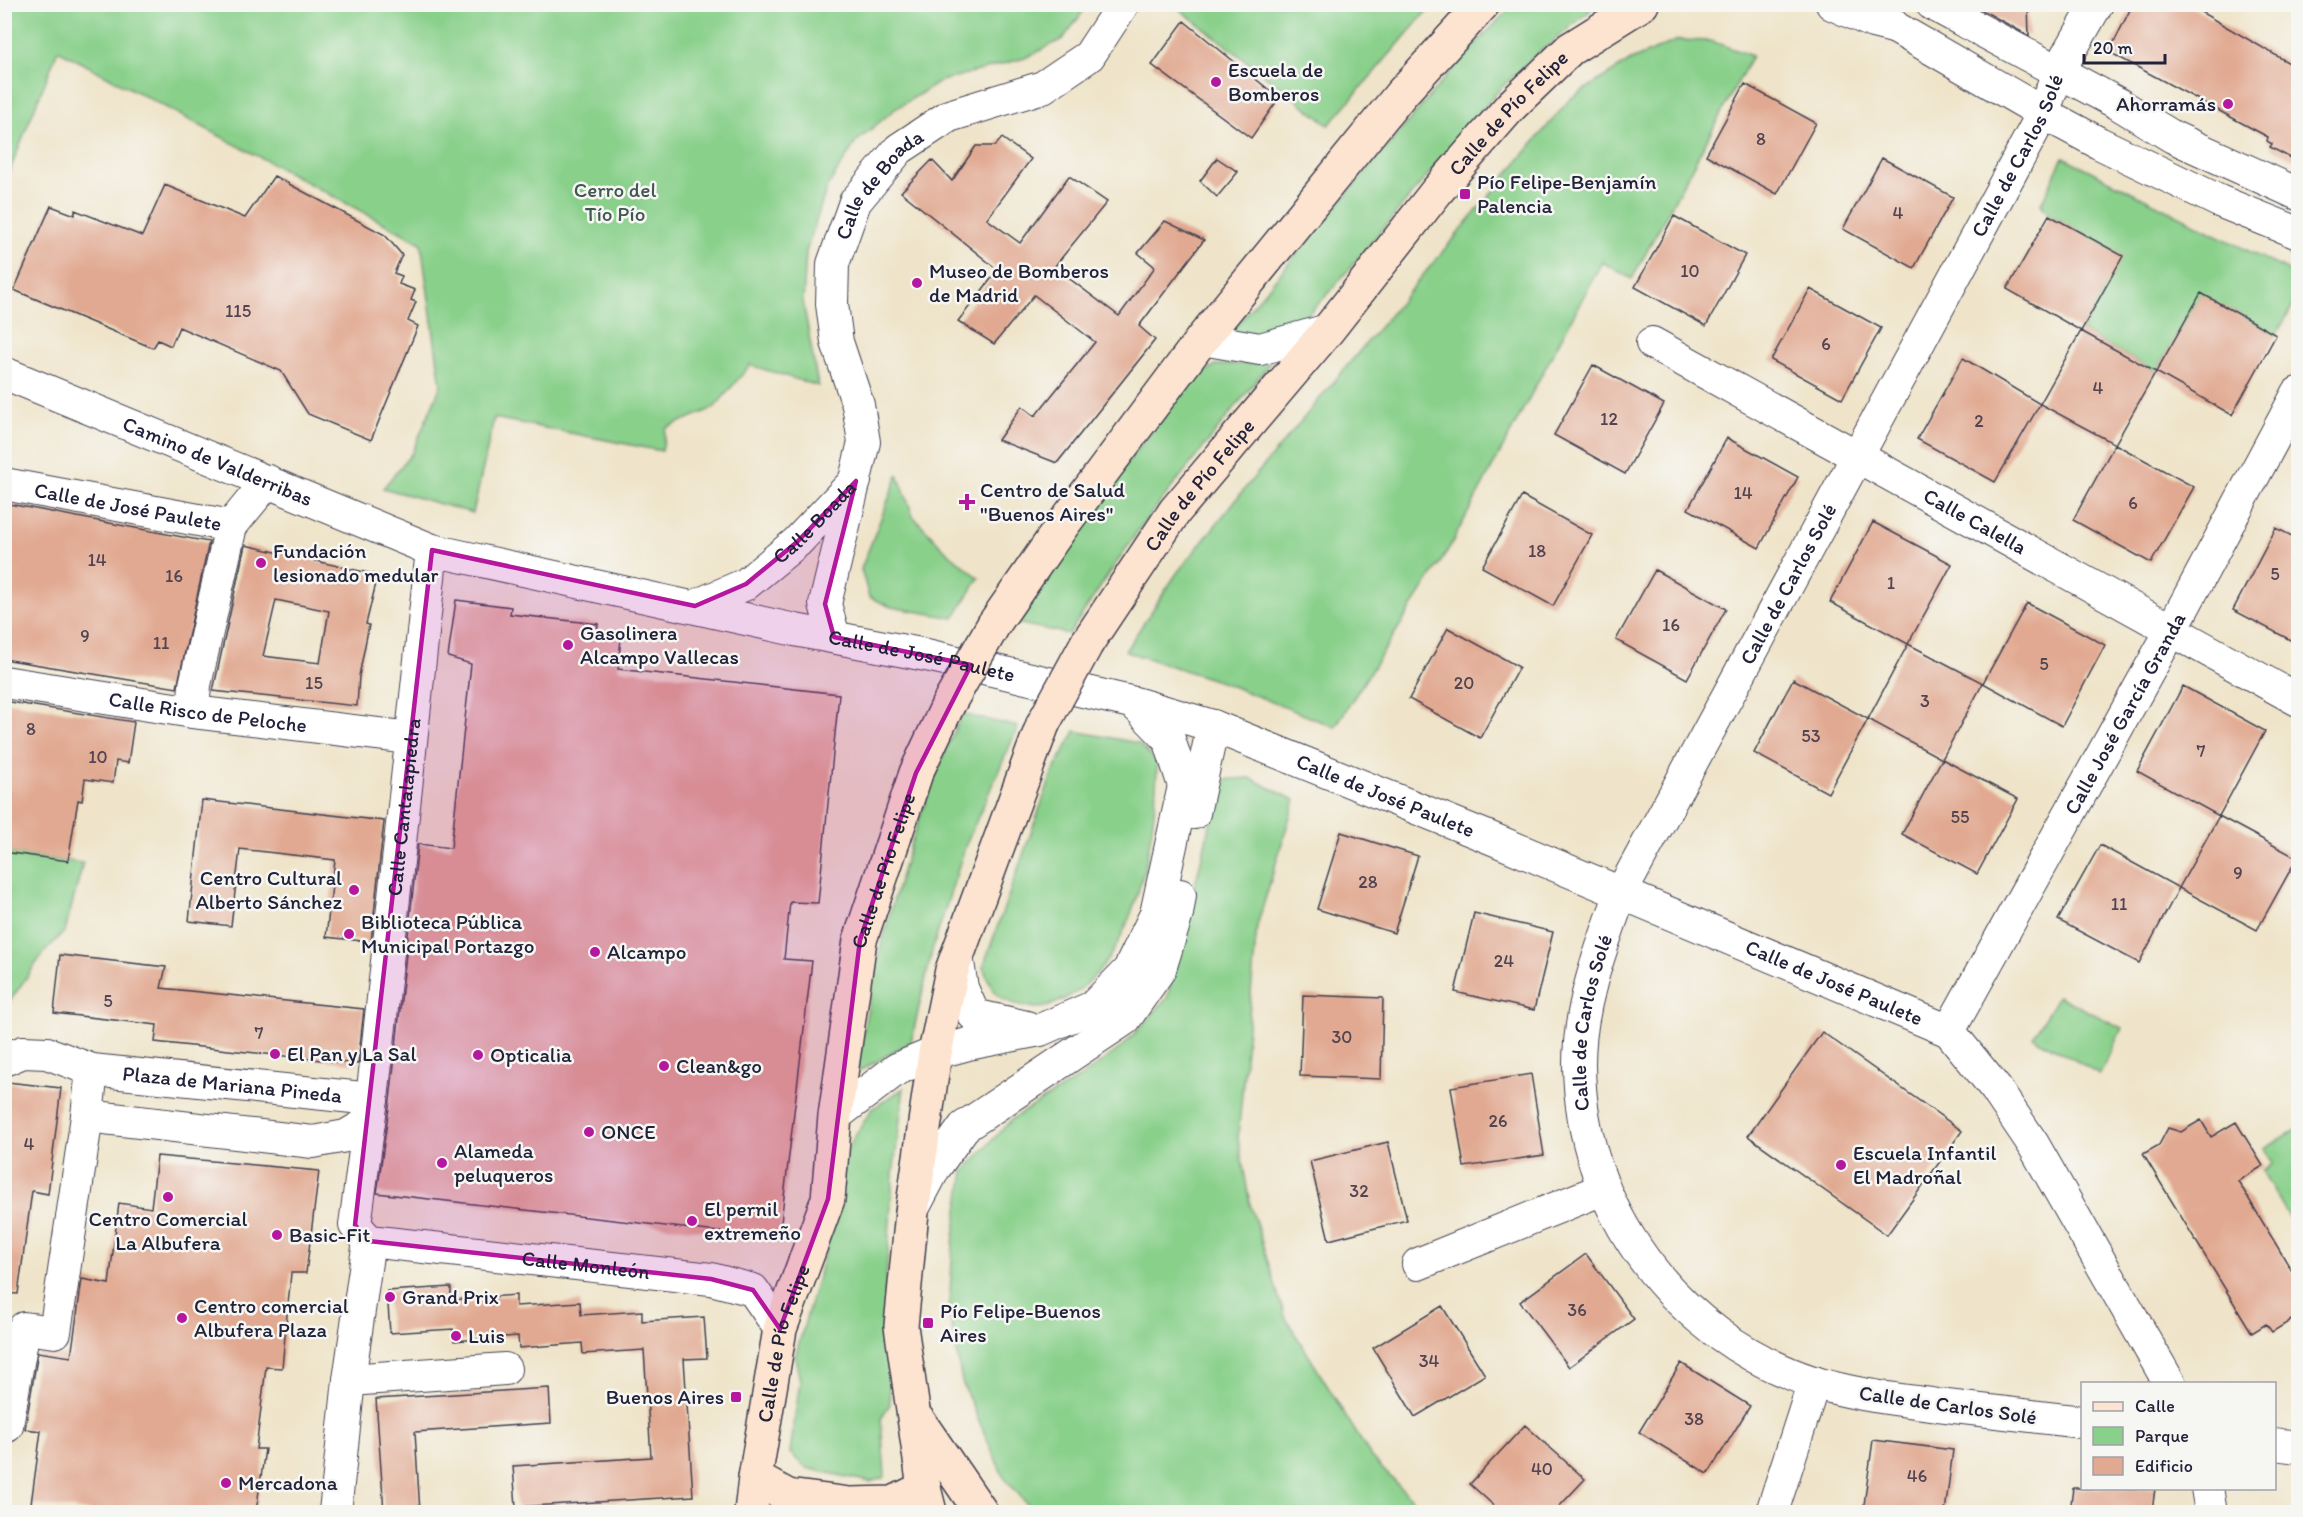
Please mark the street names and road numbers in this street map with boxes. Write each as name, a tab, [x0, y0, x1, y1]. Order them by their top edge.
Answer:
street label: Calle de Pío Felipe	[1443, 45, 1573, 181]
street label: Calle de Carlos Solé	[1965, 71, 2068, 241]
street label: Calle de Boada	[830, 123, 928, 243]
street label: Camino de Valderribas	[119, 410, 316, 511]
street label: Calle de Pío Felipe	[1139, 413, 1260, 556]
street label: Calle Boada	[768, 475, 861, 569]
street label: Calle de José Paulete	[32, 477, 224, 536]
street label: Calle Calella	[1919, 483, 2031, 559]
street label: Calle de Carlos Solé	[1734, 499, 1842, 669]
street label: Calle José García Granda	[2059, 608, 2191, 819]
street label: Calle de José Paulete	[826, 624, 1017, 687]
street label: Calle Risco de Peloche	[107, 686, 308, 737]
street label: Calle Cantalapiedra	[381, 717, 426, 897]
street label: Calle de José Paulete	[1293, 748, 1478, 842]
street label: Calle de Pío Felipe	[846, 789, 920, 950]
street label: Calle de Carlos Solé	[1566, 931, 1617, 1113]
street label: Calle de José Paulete	[1742, 934, 1927, 1031]
street label: Plaza de Mariana Pineda	[121, 1060, 344, 1108]
street label: Calle Monleón	[520, 1245, 651, 1284]
street label: Calle de Pío Felipe	[752, 1261, 815, 1424]
street label: Calle de Carlos Solé	[1858, 1380, 2039, 1429]

